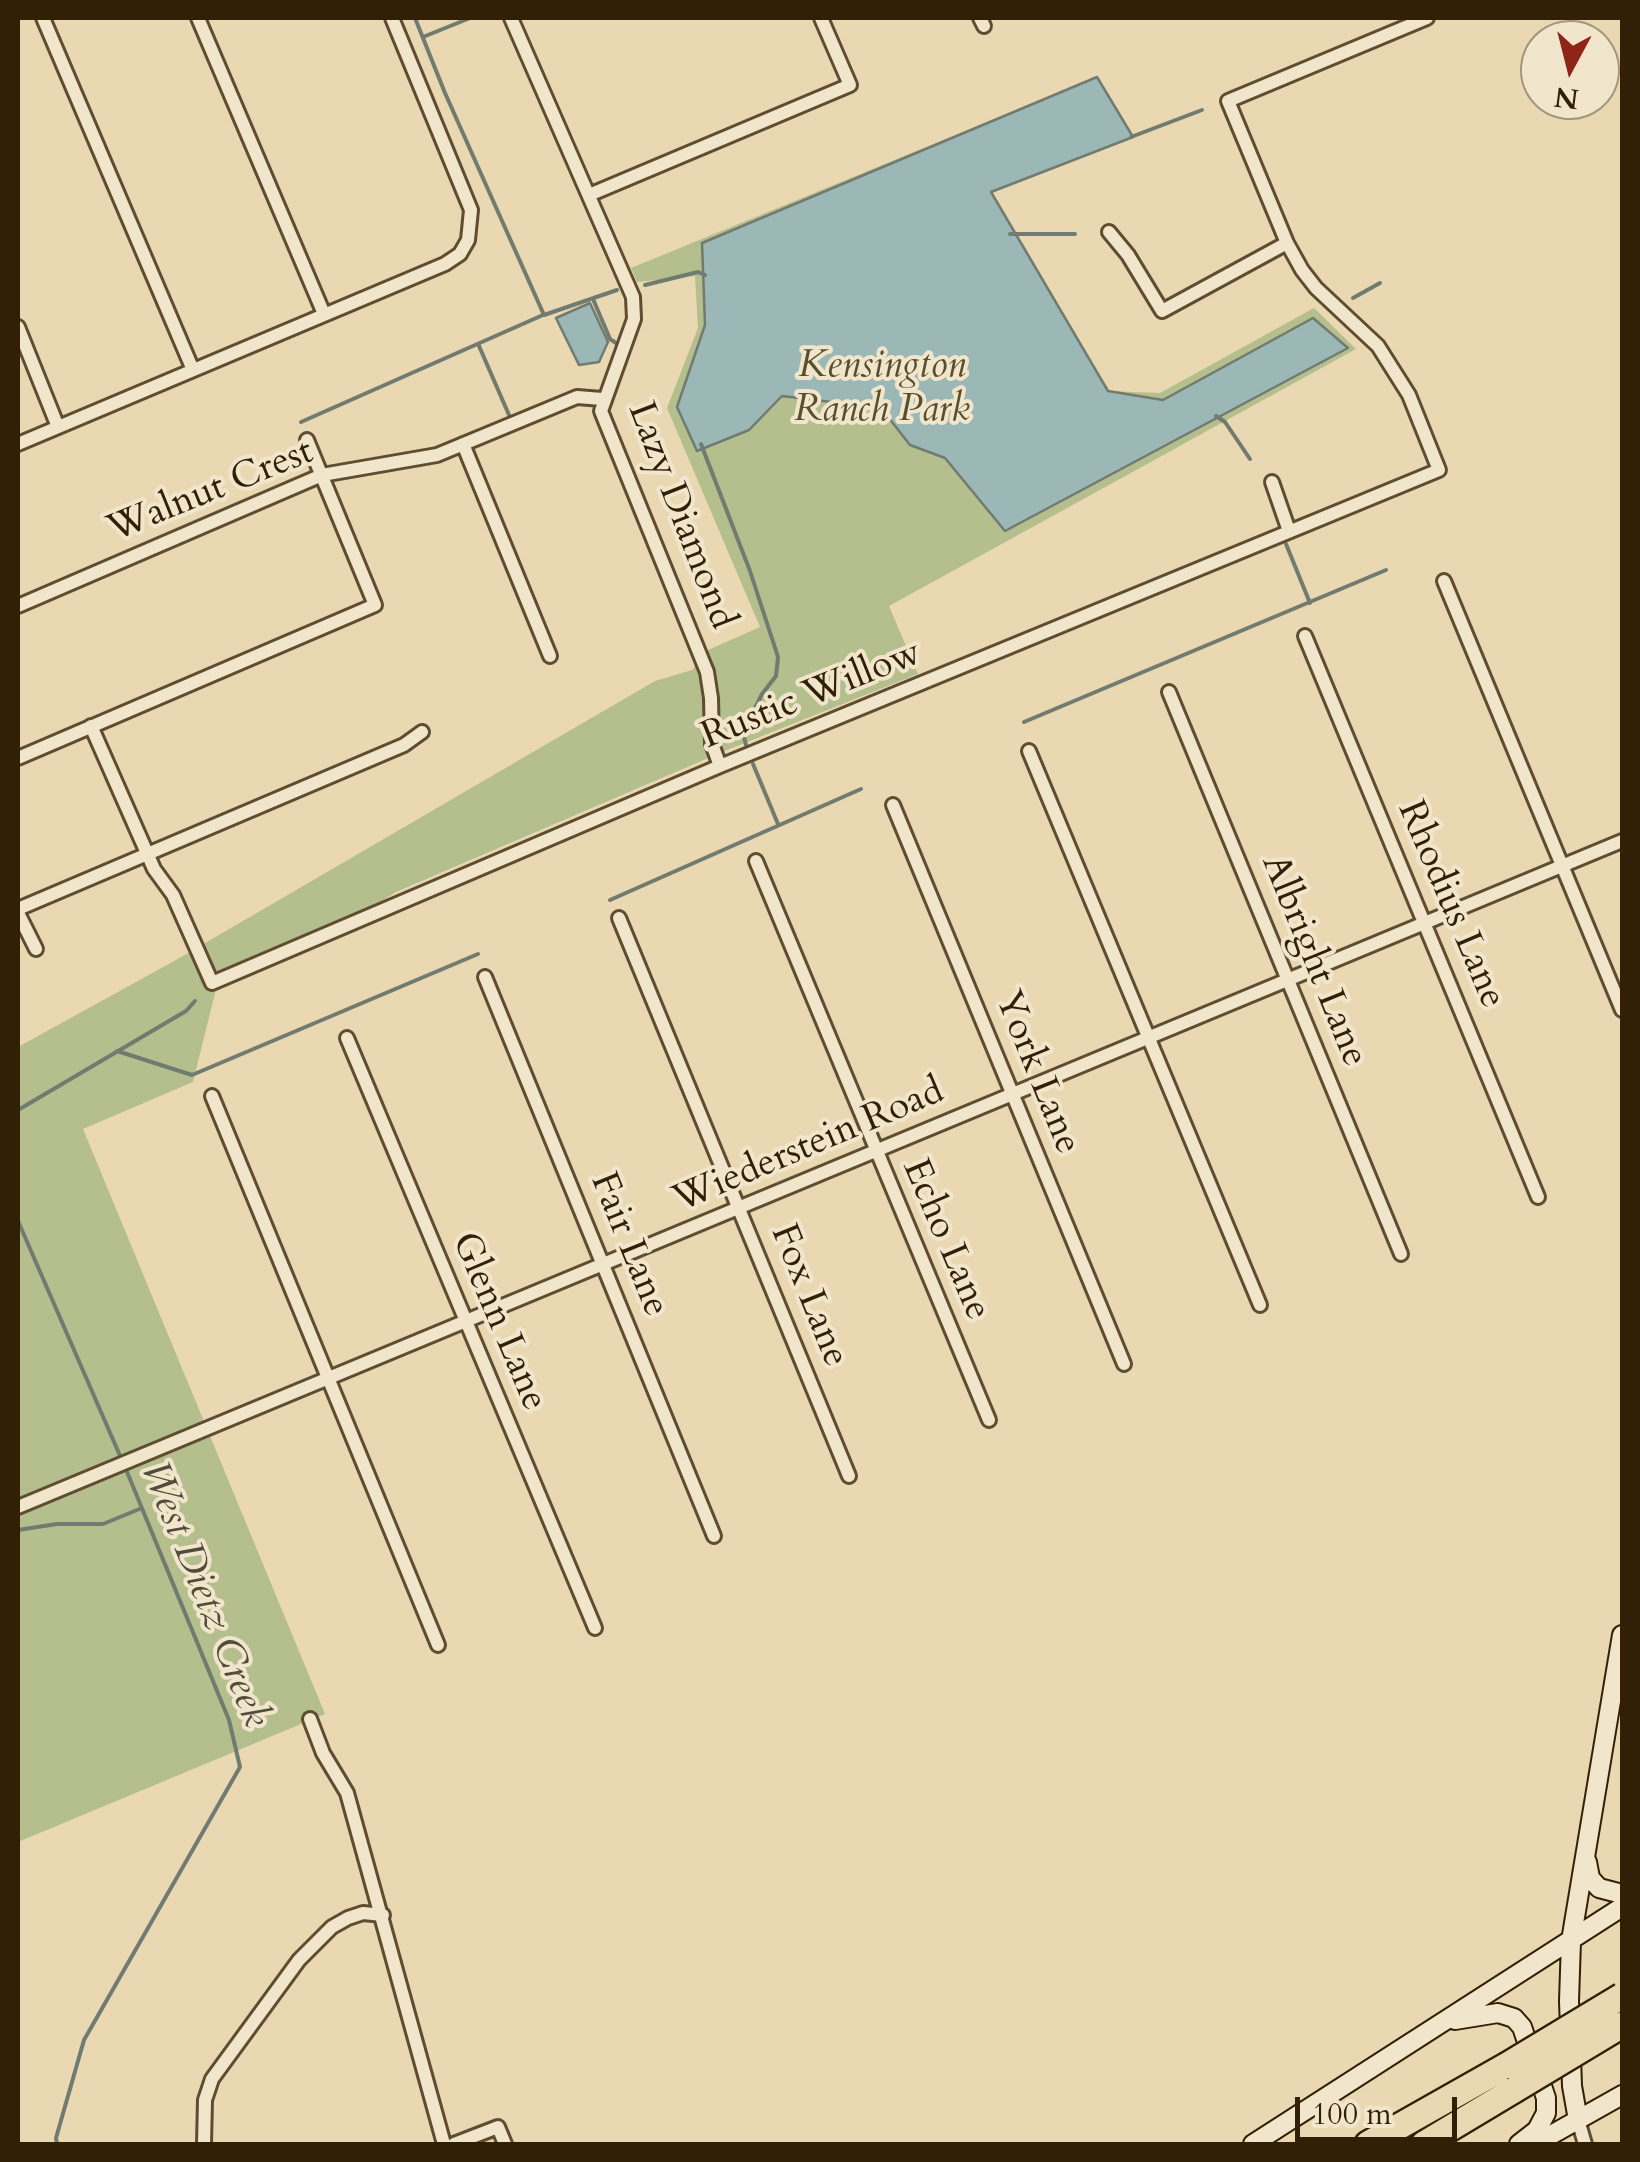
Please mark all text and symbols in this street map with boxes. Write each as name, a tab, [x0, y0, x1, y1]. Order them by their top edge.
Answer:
north arrow	[1520, 20, 1620, 120]
text: N	[1552, 77, 1581, 118]
park label: Kensington Ranch Park	[794, 344, 970, 434]
street label: Lazy Diamond	[616, 396, 744, 636]
street label: Walnut Crest	[102, 430, 320, 554]
street label: Rustic Willow	[695, 631, 929, 761]
street label: Rhodius Lane	[1386, 795, 1514, 1015]
street label: Albright Lane	[1250, 848, 1376, 1074]
street label: York Lane	[983, 985, 1089, 1161]
street label: Wiederstein Road	[667, 1070, 951, 1224]
street label: Echo Lane	[891, 1153, 999, 1327]
street label: Fair Lane	[579, 1166, 677, 1324]
street label: Fox Lane	[759, 1218, 857, 1374]
street label: Glenn Lane	[440, 1226, 556, 1418]
water label: West Dietz Creek	[128, 1455, 278, 1735]
scale bar	[1300, 2077, 1462, 2139]
text: 100 m	[1312, 2094, 1392, 2135]

